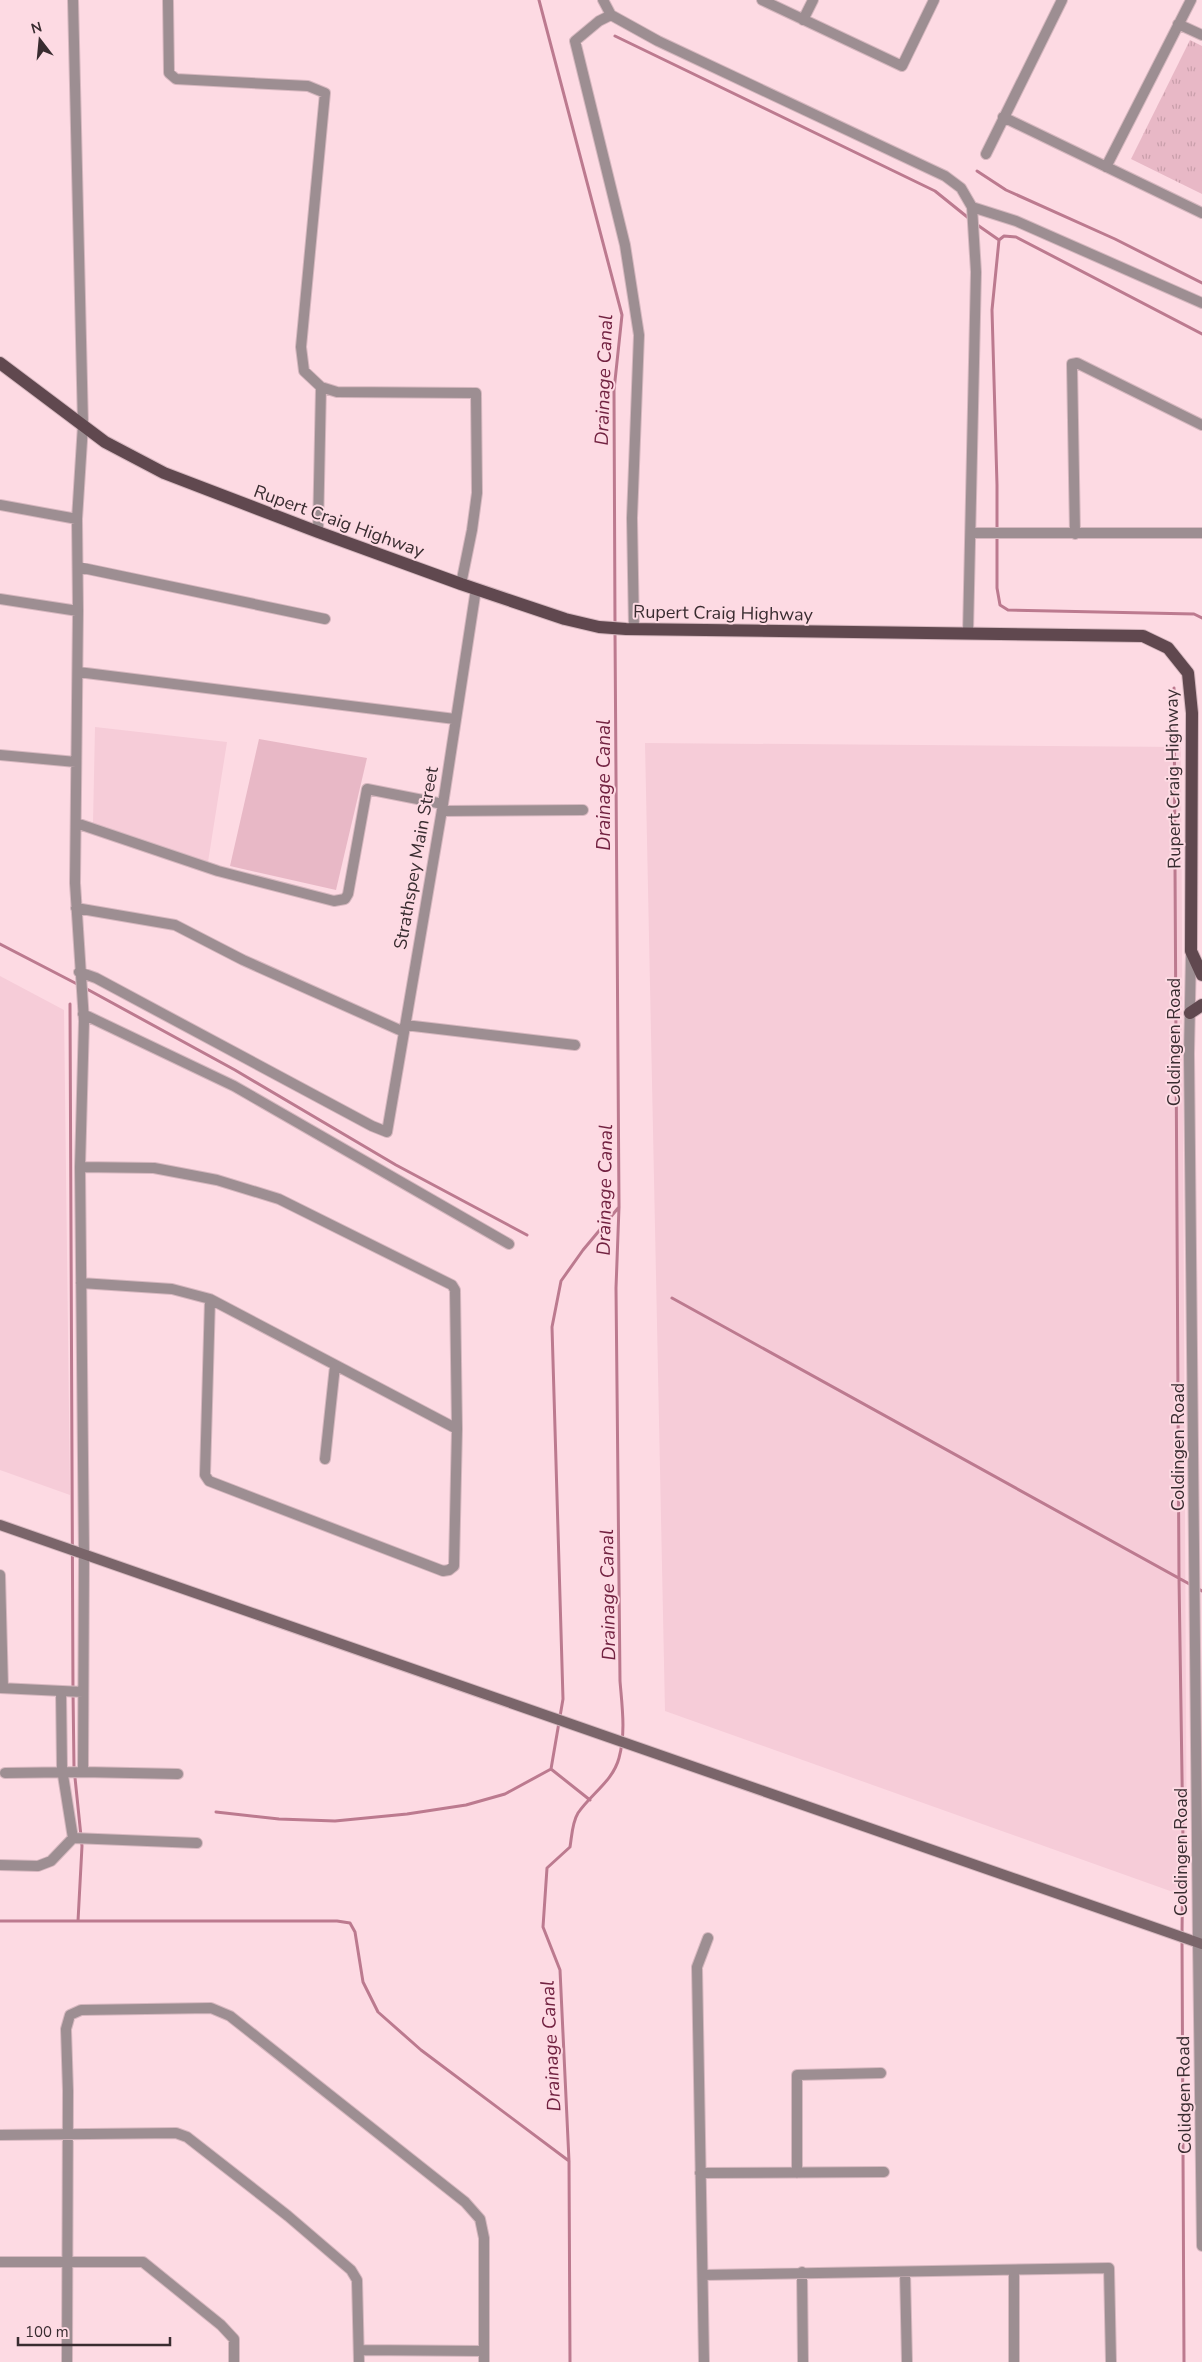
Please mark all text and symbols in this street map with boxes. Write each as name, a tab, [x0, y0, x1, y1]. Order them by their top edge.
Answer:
north arrow	[15, 15, 65, 65]
text: N	[29, 17, 44, 39]
water label: Drainage Canal	[589, 314, 619, 446]
street label: Rupert Craig Highway	[250, 479, 428, 563]
street label: Rupert Craig Highway	[633, 599, 814, 627]
street label: Rupert Craig Highway	[1159, 688, 1187, 869]
water label: Drainage Canal	[591, 719, 617, 851]
street label: Strathspey Main Street	[388, 764, 444, 951]
street label: Coldingen Road	[1162, 978, 1186, 1106]
water label: Drainage Canal	[591, 1124, 619, 1256]
street label: Coldingen Road	[1166, 1383, 1190, 1511]
water label: Drainage Canal	[594, 1529, 622, 1661]
street label: Coldingen Road	[1169, 1788, 1193, 1916]
water label: Drainage Canal	[535, 1980, 567, 2112]
street label: Colidgen Road	[1171, 2036, 1197, 2154]
scale bar	[18, 2314, 170, 2346]
text: 100 m	[25, 2322, 69, 2342]

